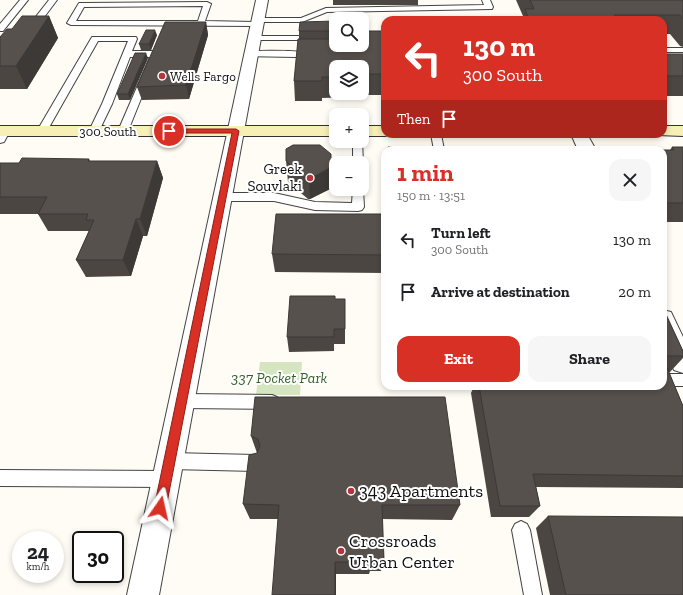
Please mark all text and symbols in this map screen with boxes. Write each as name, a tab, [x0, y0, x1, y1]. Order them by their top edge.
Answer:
map controls	[329, 12, 369, 196]
button: search	[329, 12, 369, 52]
text: 130 m	[463, 30, 535, 63]
icon: left	[397, 32, 449, 84]
button: layers	[329, 60, 369, 100]
text: 300 South	[463, 64, 542, 86]
place label: Wells Fargo	[170, 69, 236, 84]
marker: Wells Fargo	[157, 71, 167, 81]
button: +	[329, 108, 369, 148]
icon: arrive	[438, 108, 460, 130]
text: Then	[397, 110, 430, 128]
pin	[152, 114, 186, 148]
icon: arrive	[158, 120, 180, 142]
street label: 300 South	[79, 124, 137, 139]
button: −	[329, 156, 369, 196]
text: 1 min	[397, 158, 454, 187]
button: close	[609, 159, 651, 201]
place label: Greek Souvlaki	[247, 160, 302, 195]
marker: Greek Souvlaki	[305, 173, 315, 183]
text: 150 m · 13:51	[397, 188, 465, 203]
text: Turn left	[431, 224, 491, 242]
icon: left	[397, 229, 419, 251]
text: 130 m	[613, 231, 651, 249]
text: 300 South	[431, 242, 488, 257]
icon: arrive	[397, 281, 419, 303]
text: Arrive at destination	[431, 283, 570, 301]
text: 20 m	[618, 283, 651, 301]
button: Exit	[397, 336, 520, 382]
button: Share	[528, 336, 651, 382]
park label: 337 Pocket Park	[231, 369, 328, 387]
place label: 343 Apartments	[359, 480, 483, 502]
marker: 343 Apartments	[346, 486, 356, 496]
position arrow	[139, 487, 181, 529]
place label: Crossroads Urban Center	[349, 530, 455, 573]
speed limit sign: 30	[72, 531, 124, 583]
text: 24	[27, 540, 49, 564]
marker: Crossroads Urban Center	[336, 546, 346, 556]
text: km/h	[27, 561, 49, 573]

